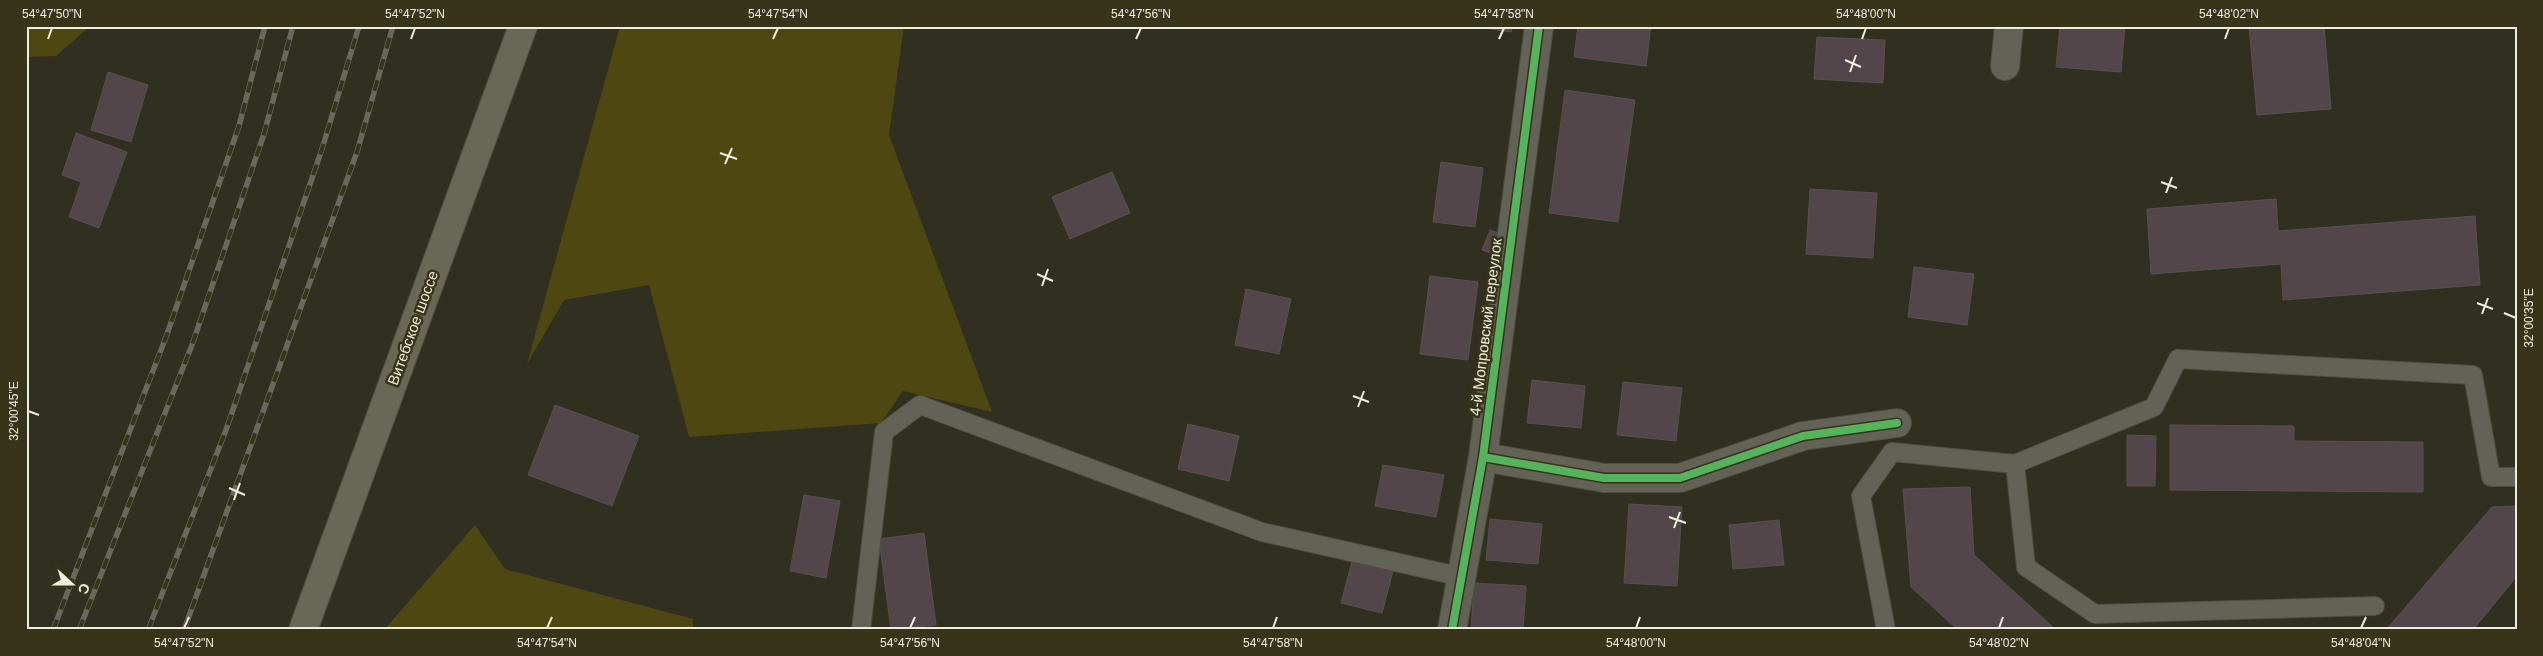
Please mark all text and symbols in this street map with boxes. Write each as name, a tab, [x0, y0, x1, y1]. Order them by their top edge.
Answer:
text: 54°47'50"N	[22, 7, 82, 21]
text: 54°47'52"N	[385, 7, 445, 21]
text: 54°47'54"N	[748, 7, 808, 21]
text: 54°47'56"N	[1111, 7, 1171, 21]
text: 54°47'58"N	[1474, 7, 1534, 21]
text: 54°48'00"N	[1836, 7, 1896, 21]
text: 54°48'02"N	[2199, 7, 2259, 21]
street label: 4-й Мопровский переулок	[1466, 237, 1505, 417]
street label: Витебское шоссе	[384, 268, 441, 387]
text: 32°00'35"E	[2522, 288, 2536, 348]
text: 32°00'45"E	[7, 381, 21, 441]
north arrow	[48, 558, 98, 608]
text: С	[75, 581, 93, 596]
text: 54°47'52"N	[154, 636, 214, 650]
text: 54°47'54"N	[517, 636, 577, 650]
text: 54°47'56"N	[880, 636, 940, 650]
text: 54°47'58"N	[1243, 636, 1303, 650]
text: 54°48'00"N	[1606, 636, 1666, 650]
text: 54°48'02"N	[1969, 636, 2029, 650]
text: 54°48'04"N	[2331, 636, 2391, 650]

